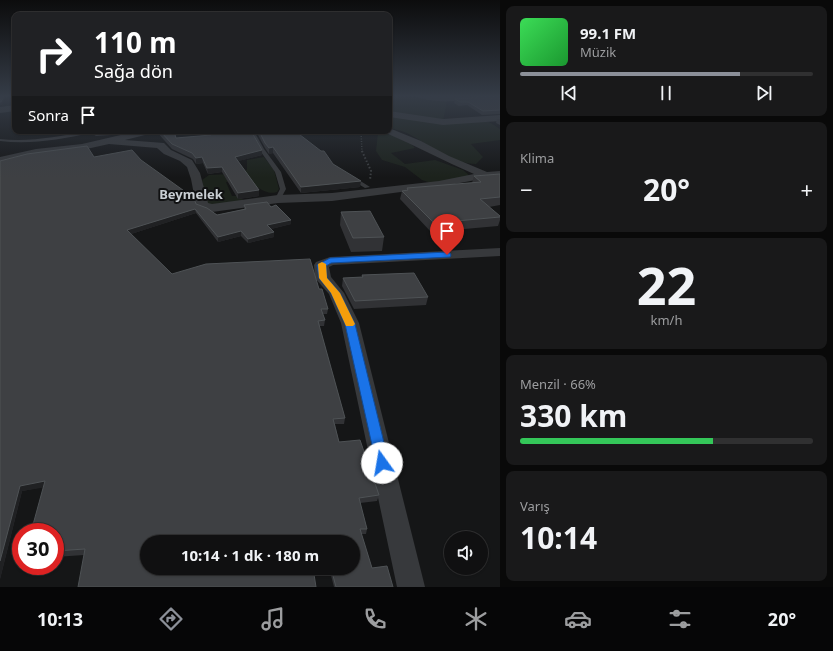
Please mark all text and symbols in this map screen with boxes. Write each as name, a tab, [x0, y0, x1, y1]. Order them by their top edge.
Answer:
text: 110 m	[94, 23, 177, 61]
text: 99.1 FM	[580, 23, 636, 43]
icon: right	[28, 28, 80, 80]
text: Müzik	[580, 43, 616, 61]
text: Sağa dön	[94, 59, 173, 83]
icon: previous	[558, 82, 580, 104]
icon: pause	[655, 82, 677, 104]
icon: next	[753, 82, 775, 104]
icon: arrive	[77, 104, 99, 126]
text: Sonra	[28, 105, 69, 125]
text: Klima	[520, 149, 554, 167]
text: 20°	[643, 169, 690, 210]
text: −	[520, 174, 533, 204]
text: +	[800, 174, 813, 204]
district label: Beymelek	[159, 185, 224, 203]
pin	[430, 214, 464, 255]
icon: arrive	[436, 220, 458, 242]
text: 22	[637, 249, 696, 320]
text: km/h	[651, 311, 682, 329]
text: Menzil · 66%	[520, 375, 596, 393]
text: 330 km	[520, 395, 627, 436]
position arrow	[361, 442, 403, 484]
text: Varış	[520, 497, 550, 515]
text: 10:14	[520, 517, 597, 558]
speed limit sign: 30	[12, 523, 64, 575]
map controls	[444, 531, 488, 575]
button: sound	[444, 531, 488, 575]
text: 10:14 · 1 dk · 180 m	[181, 545, 319, 565]
icon: directions	[157, 605, 185, 633]
icon: music	[259, 605, 287, 633]
icon: phone	[361, 605, 389, 633]
icon: climate	[462, 605, 490, 633]
icon: car	[564, 605, 592, 633]
icon: filters	[666, 605, 694, 633]
text: 10:13	[37, 607, 83, 631]
text: 20°	[768, 607, 796, 631]

